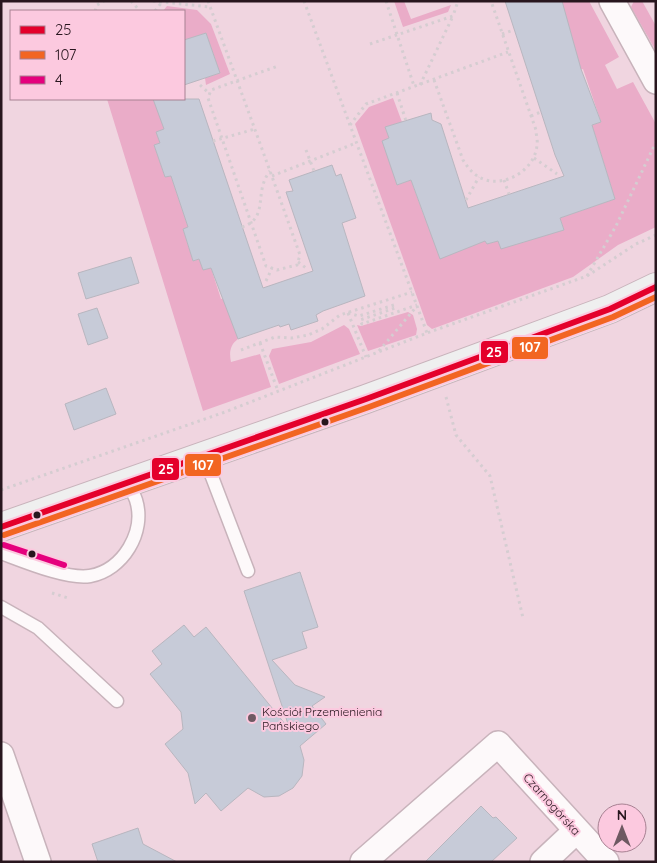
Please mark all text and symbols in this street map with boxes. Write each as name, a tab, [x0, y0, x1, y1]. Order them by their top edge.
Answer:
legend	[10, 10, 185, 100]
text: 25	[55, 20, 72, 39]
text: 107	[55, 45, 77, 64]
text: 4	[55, 70, 63, 89]
line badge: 107	[511, 336, 549, 360]
text: 107	[519, 338, 541, 356]
line badge: 25	[480, 340, 509, 364]
text: 25	[486, 343, 502, 361]
unlabelled marker	[320, 417, 330, 427]
line badge: 107	[184, 453, 222, 477]
text: 107	[192, 456, 214, 474]
line badge: 25	[151, 457, 180, 481]
text: 25	[158, 460, 174, 478]
unlabelled marker	[32, 510, 42, 520]
unlabelled marker	[27, 549, 37, 559]
place label: Kościół Przemienienia Pańskiego	[262, 704, 382, 733]
marker: Kościół Przemienienia Pańskiego	[246, 712, 258, 724]
street label: Czarnogórska	[520, 770, 584, 838]
north arrow	[597, 803, 647, 853]
text: N	[617, 806, 627, 824]

